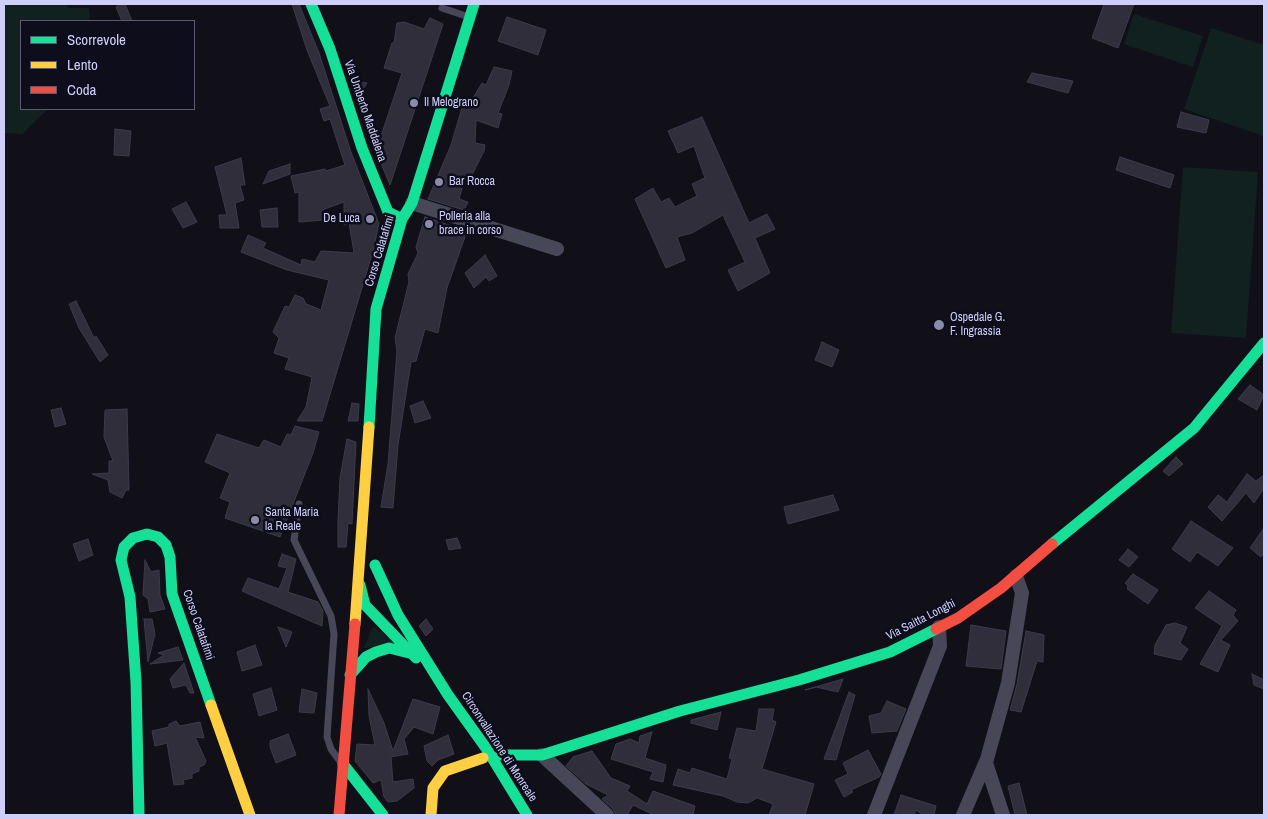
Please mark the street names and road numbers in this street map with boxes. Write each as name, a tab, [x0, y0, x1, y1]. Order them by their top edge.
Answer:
street label: Via Umberto Maddalena	[341, 58, 389, 164]
street label: Corso Calatafimi	[362, 214, 398, 288]
street label: Corso Calatafimi	[179, 588, 217, 662]
street label: Via Saitta Longhi	[884, 596, 958, 644]
street label: Circonvallazione di Monreale	[458, 689, 540, 805]

